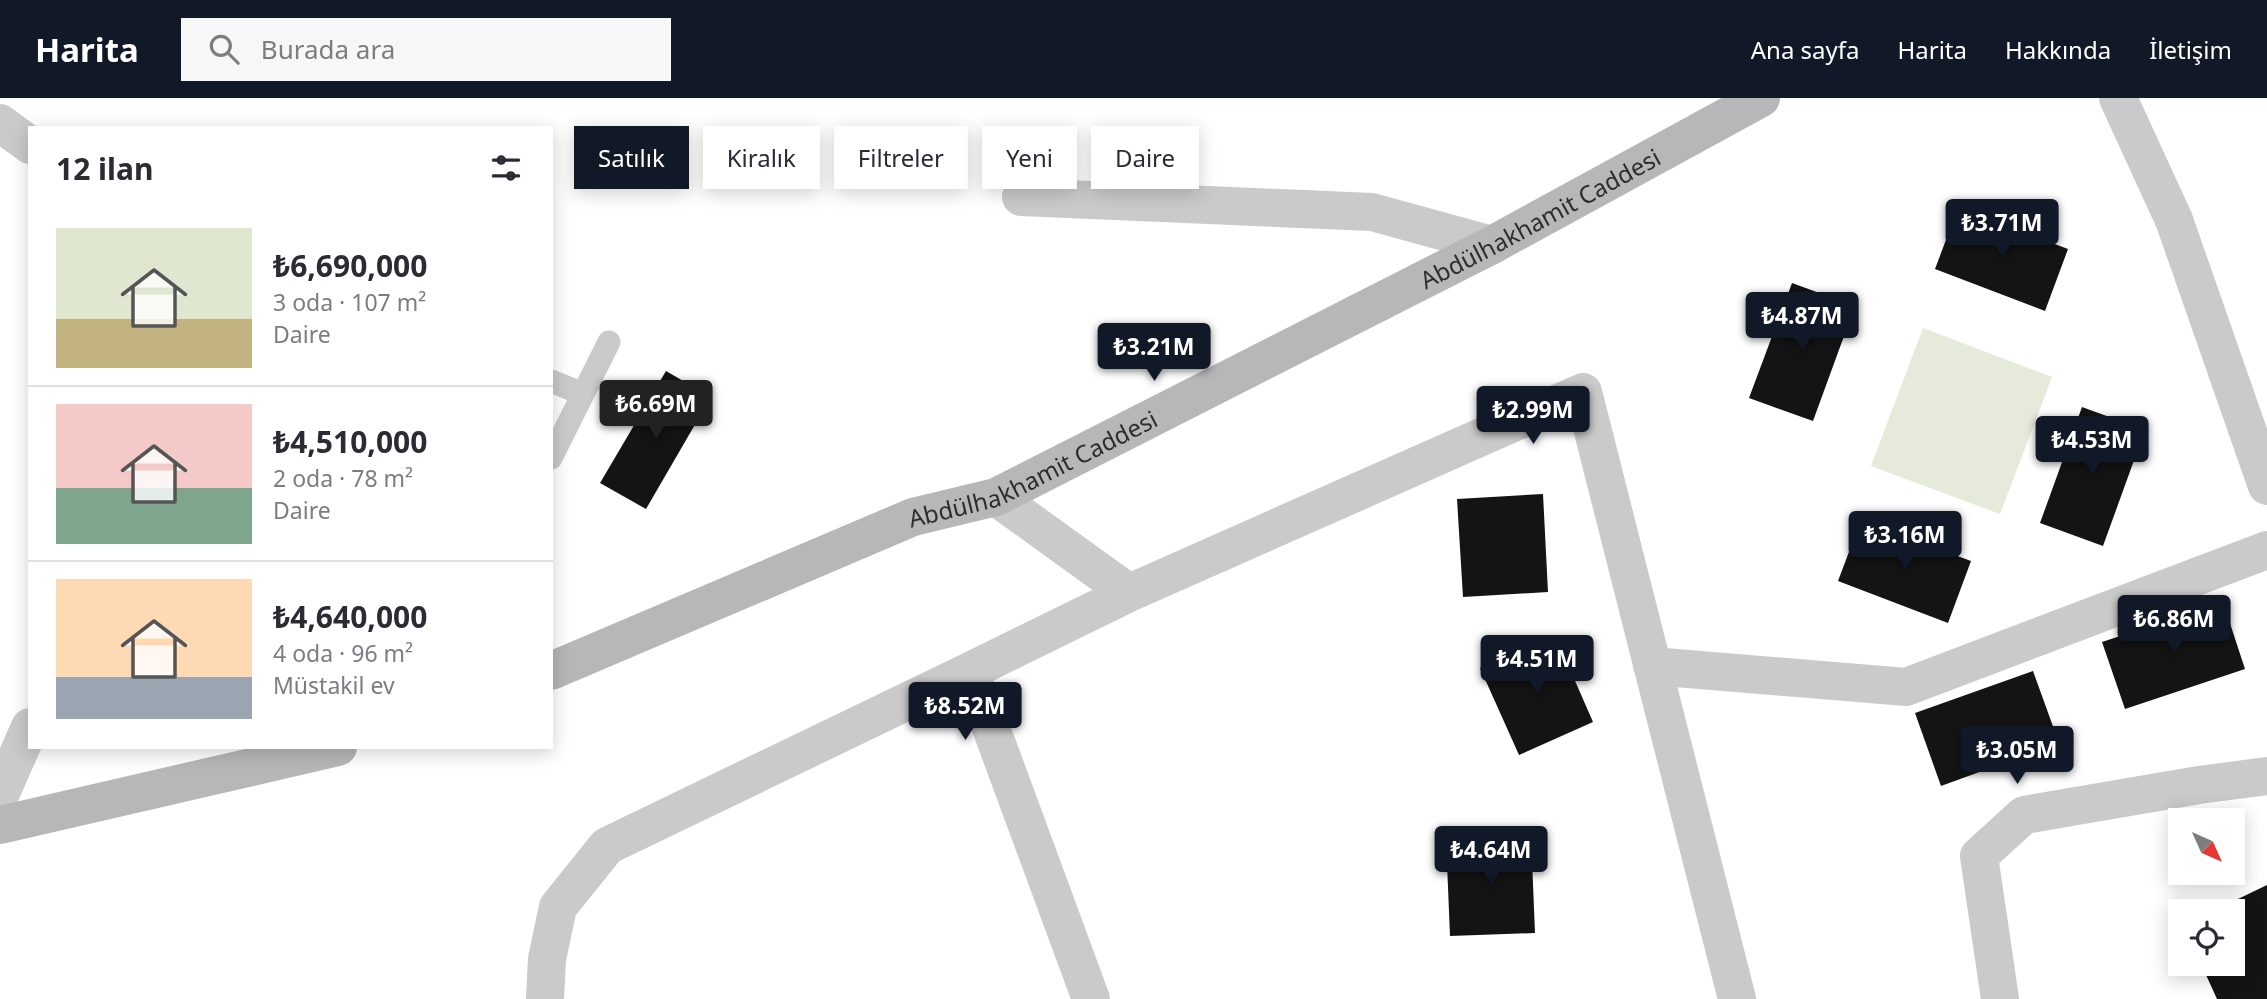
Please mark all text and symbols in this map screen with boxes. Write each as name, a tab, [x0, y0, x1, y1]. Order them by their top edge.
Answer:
search box	[181, 18, 671, 81]
text: Harita	[35, 27, 139, 72]
icon: search	[205, 30, 243, 68]
text: Burada ara	[261, 31, 395, 67]
text: Ana sayfa	[1751, 33, 1860, 66]
text: Harita	[1898, 33, 1967, 66]
text: Hakkında	[2005, 33, 2111, 66]
text: İletişim	[2149, 33, 2232, 66]
chip: Satılık	[574, 126, 689, 189]
chip: Kiralık	[703, 126, 820, 189]
chip: Filtreler	[834, 126, 968, 189]
chip: Yeni	[982, 126, 1077, 189]
chip: Daire	[1091, 126, 1199, 189]
street label: Abdülhakhamit Caddesi	[1414, 140, 1666, 296]
text: 12 ilan	[56, 148, 154, 189]
icon: filters	[487, 149, 525, 187]
pin: ₺3.71M	[1945, 200, 2059, 259]
text: ₺3.71M	[1962, 206, 2042, 238]
text: ₺6,690,000	[273, 245, 427, 286]
icon: home	[112, 256, 196, 340]
text: 3 oda · 107 m²	[273, 286, 426, 318]
pin: ₺4.87M	[1745, 292, 1859, 352]
text: ₺4.87M	[1762, 299, 1842, 331]
text: Daire	[273, 318, 331, 350]
pin: ₺3.21M	[1097, 324, 1211, 383]
text: ₺3.21M	[1114, 330, 1194, 362]
pin: ₺6.69M	[599, 380, 713, 440]
pin: ₺2.99M	[1476, 386, 1590, 446]
text: ₺6.69M	[616, 387, 696, 419]
text: ₺2.99M	[1493, 393, 1573, 425]
street label: Abdülhakhamit Caddesi	[905, 401, 1163, 534]
pin: ₺4.53M	[2035, 416, 2149, 476]
text: ₺4,510,000	[273, 421, 427, 462]
text: ₺4.53M	[2052, 423, 2132, 455]
icon: home	[112, 432, 196, 516]
text: 2 oda · 78 m²	[273, 462, 413, 494]
text: Daire	[273, 494, 331, 526]
pin: ₺3.16M	[1848, 512, 1962, 571]
text: ₺3.16M	[1865, 518, 1945, 550]
text: ₺4,640,000	[273, 596, 427, 637]
pin: ₺6.86M	[2117, 596, 2231, 655]
text: ₺6.86M	[2134, 602, 2214, 634]
icon: home	[112, 607, 196, 691]
pin: ₺4.51M	[1480, 636, 1594, 695]
text: 4 oda · 96 m²	[273, 637, 413, 669]
text: ₺4.51M	[1497, 642, 1577, 674]
text: Müstakil ev	[273, 669, 395, 701]
pin: ₺8.52M	[908, 682, 1022, 742]
text: ₺8.52M	[925, 689, 1005, 721]
pin: ₺3.05M	[1960, 726, 2074, 786]
text: ₺3.05M	[1977, 733, 2057, 765]
north arrow	[2168, 808, 2245, 886]
map controls	[2168, 808, 2245, 976]
pin: ₺4.64M	[1434, 826, 1548, 886]
text: ₺4.64M	[1451, 833, 1531, 865]
button: locate	[2168, 899, 2245, 976]

